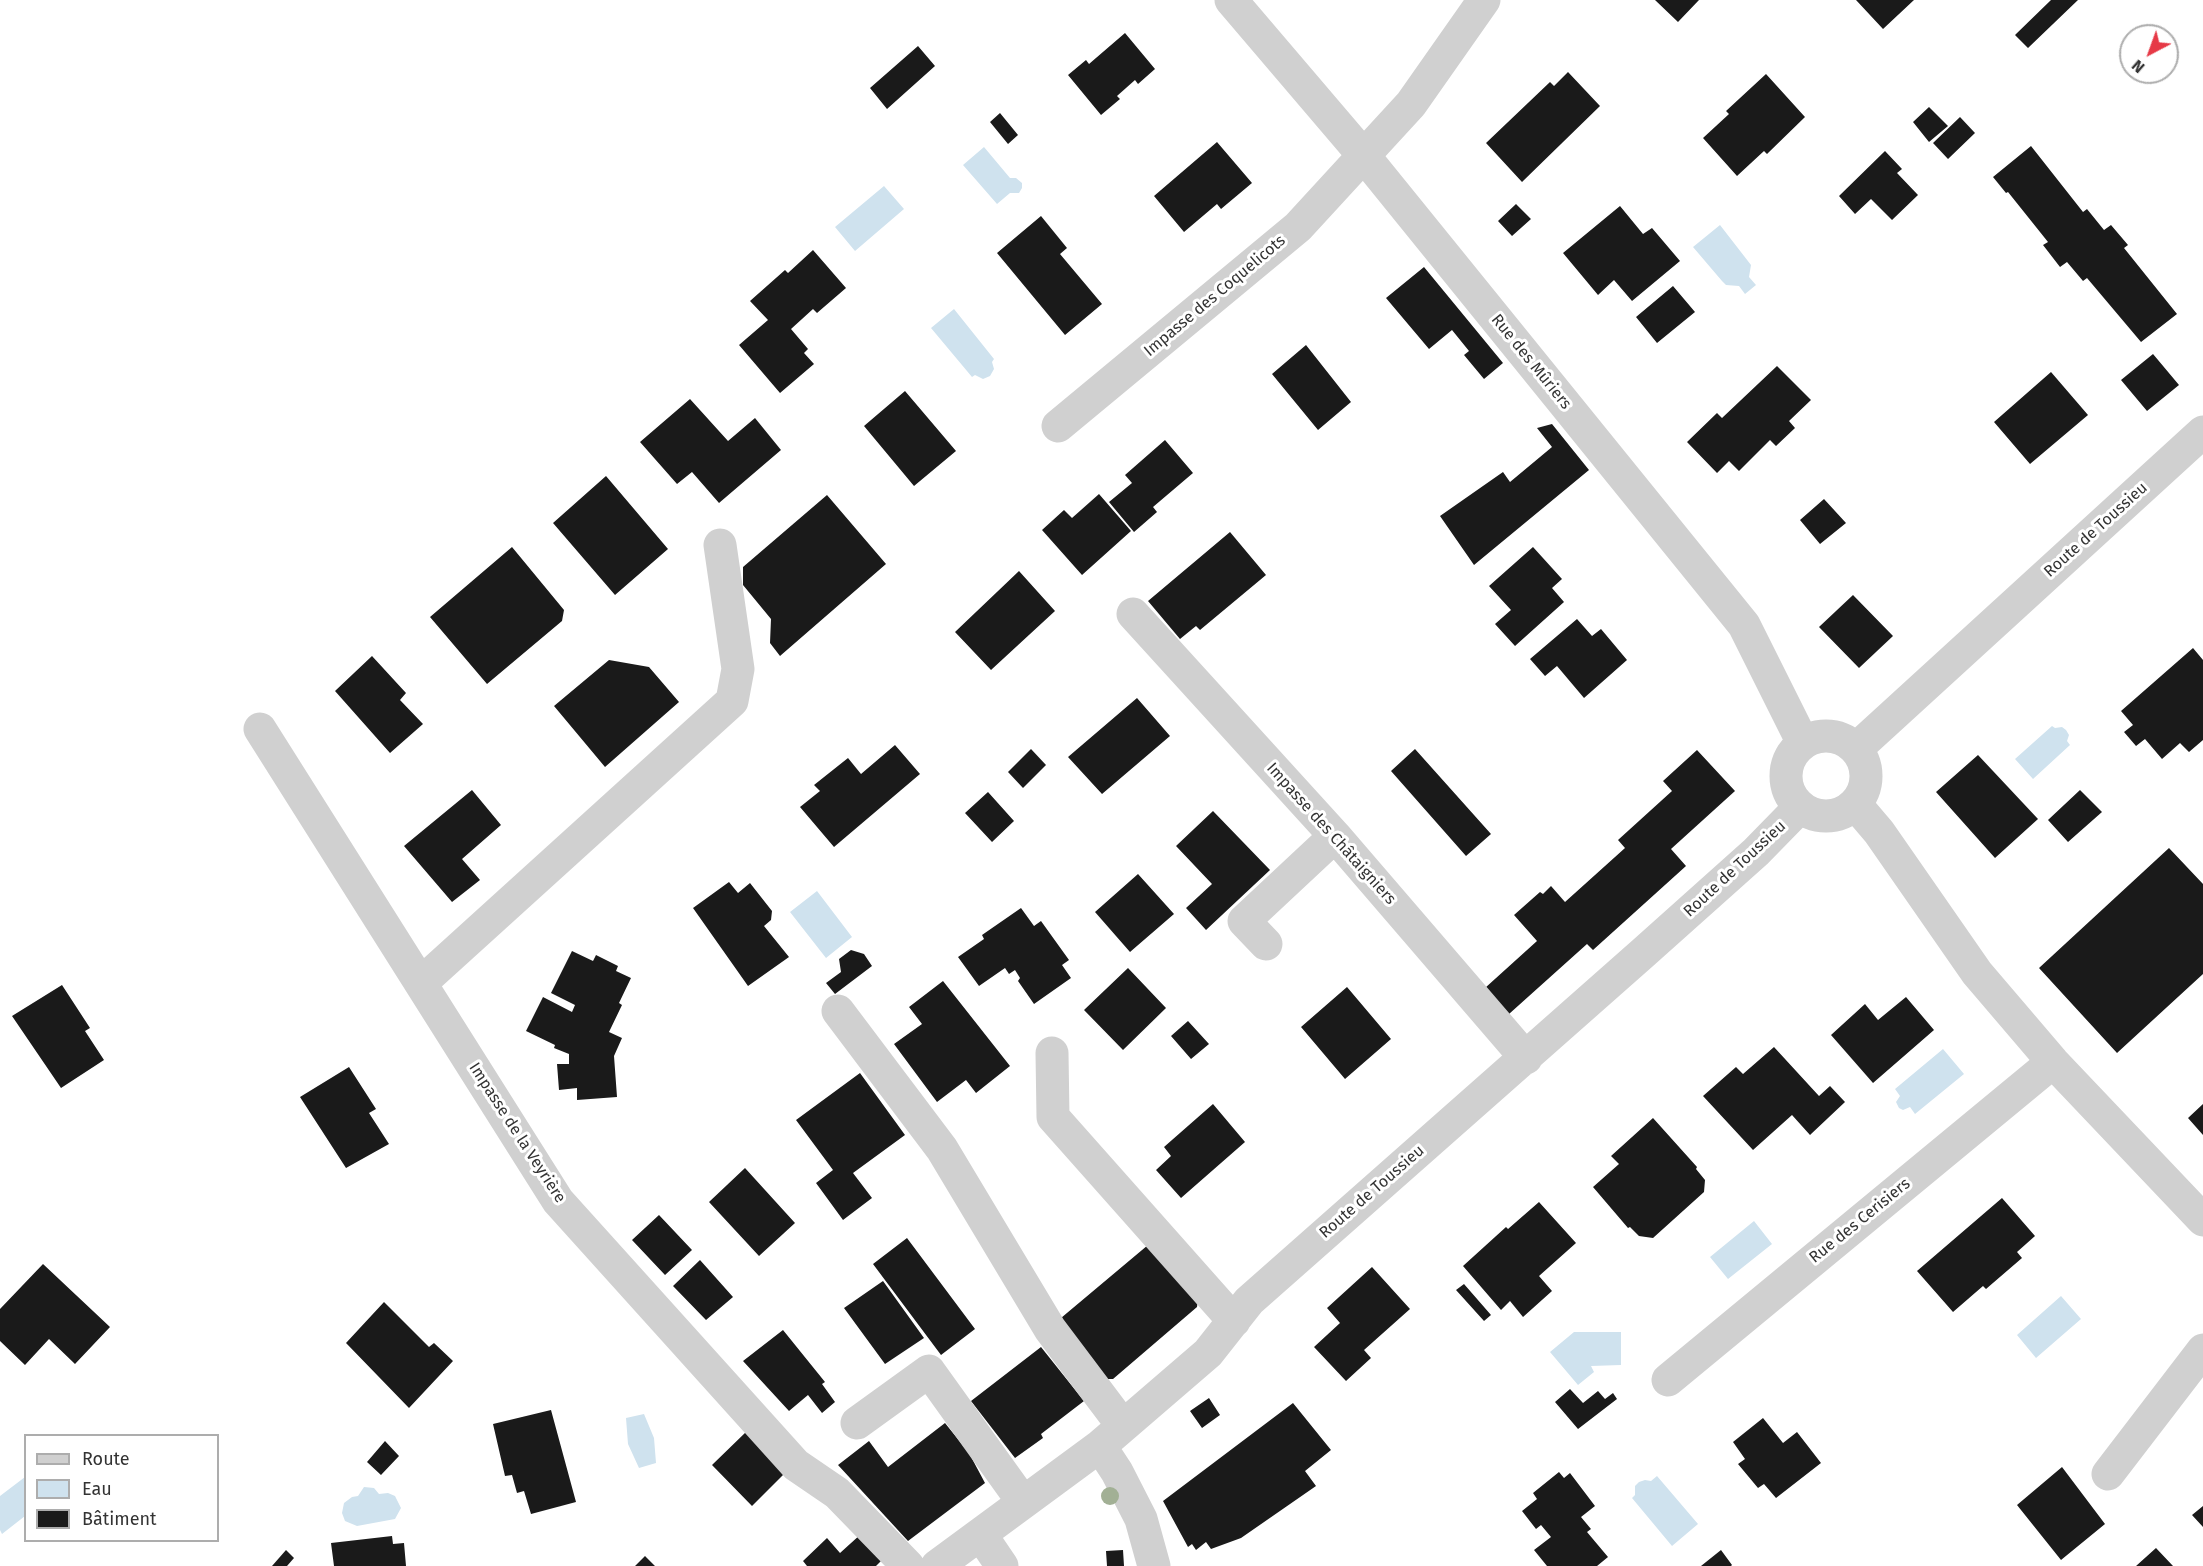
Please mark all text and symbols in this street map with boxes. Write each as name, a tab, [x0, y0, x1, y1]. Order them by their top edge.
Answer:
north arrow	[2119, 24, 2179, 84]
text: N	[2128, 56, 2148, 77]
street label: Impasse des Coquelicots	[1140, 231, 1290, 361]
street label: Rue des Mûriers	[1487, 311, 1575, 413]
street label: Route de Toussieu	[2040, 479, 2152, 581]
street label: Impasse des Châtaigniers	[1262, 759, 1400, 909]
street label: Route de Toussieu	[1680, 817, 1790, 921]
street label: Impasse de la Veyrière	[465, 1059, 569, 1207]
street label: Route de Toussieu	[1316, 1141, 1428, 1243]
street label: Rue des Cerisiers	[1806, 1174, 1914, 1268]
legend	[24, 1434, 219, 1542]
text: Route	[82, 1448, 130, 1470]
text: Eau	[82, 1478, 112, 1500]
text: Bâtiment	[82, 1508, 157, 1530]

